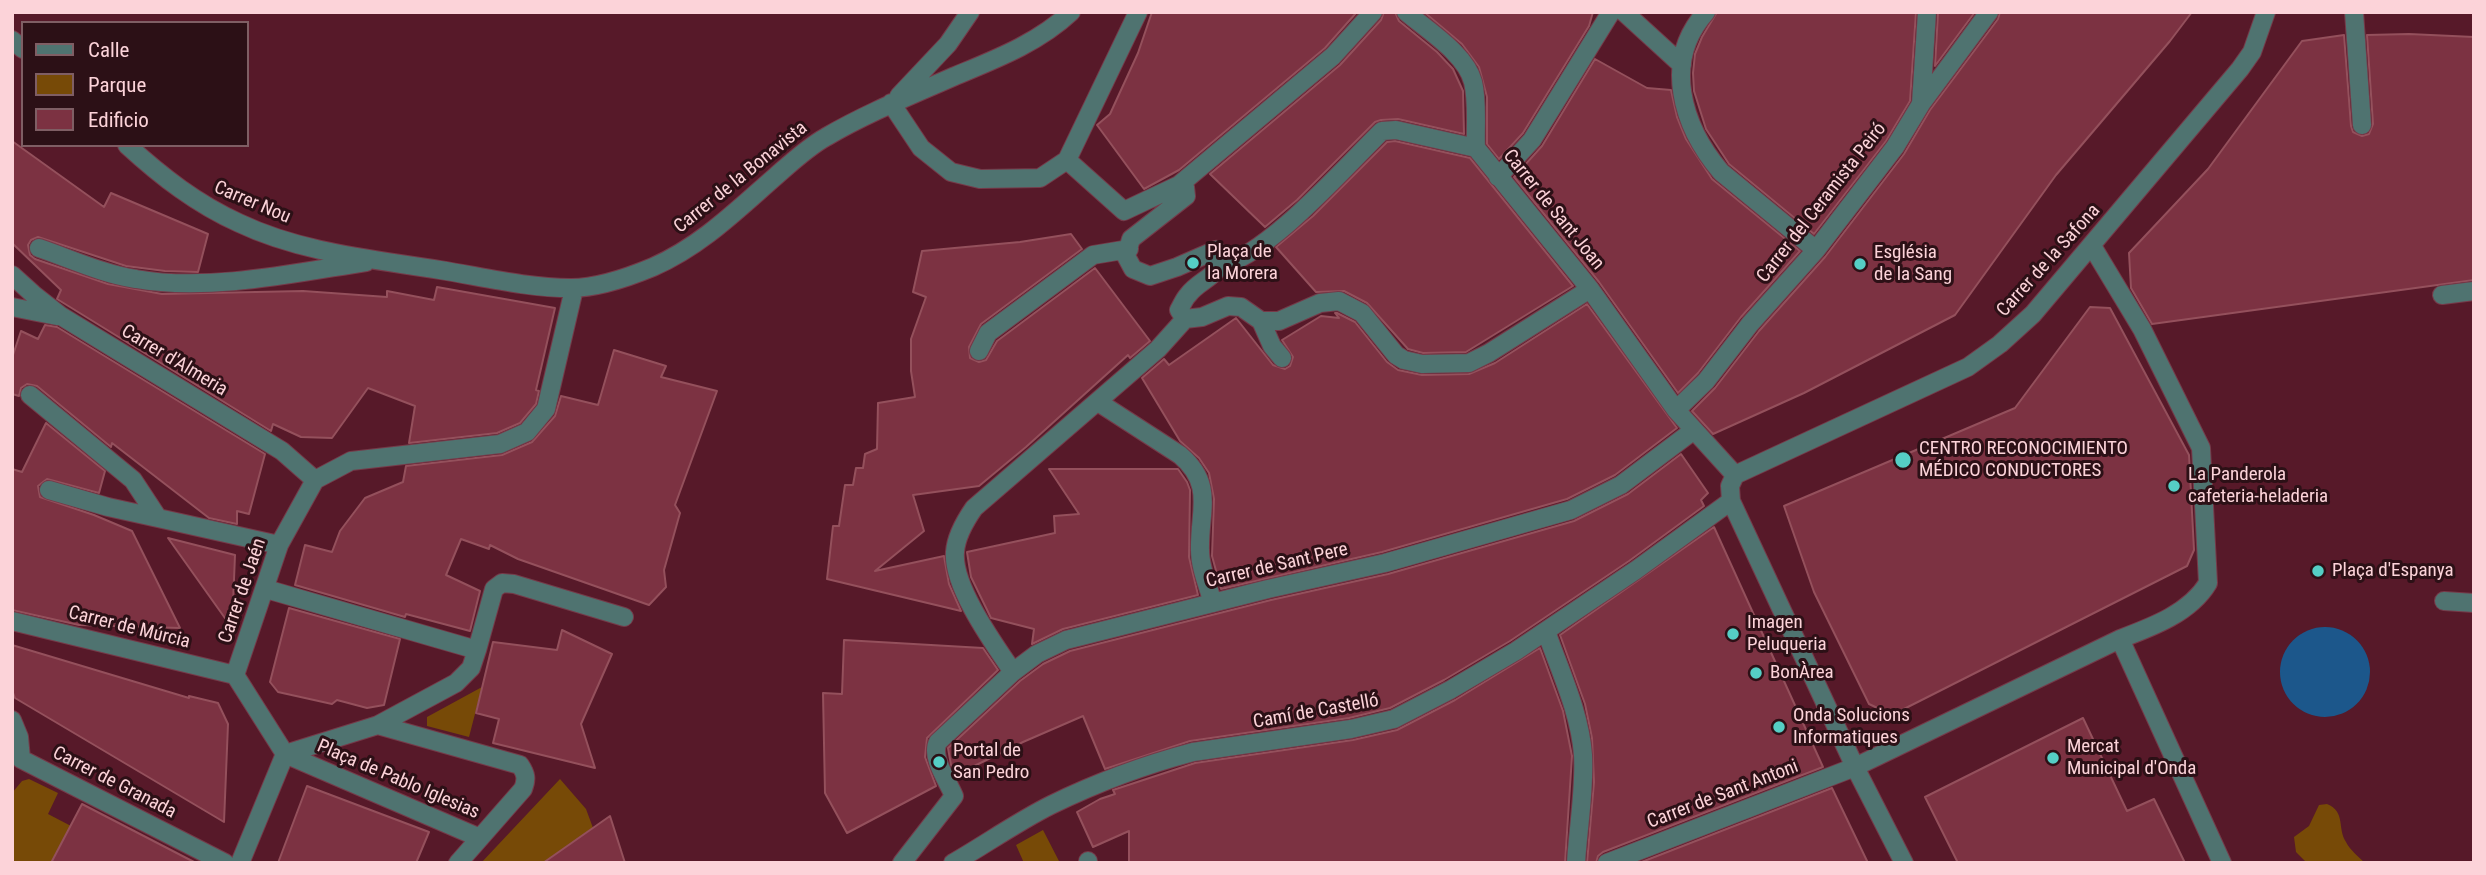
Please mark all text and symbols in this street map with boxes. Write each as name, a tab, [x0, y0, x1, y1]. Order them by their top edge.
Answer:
legend	[21, 21, 248, 147]
text: Calle	[88, 38, 129, 62]
text: Parque	[88, 73, 146, 97]
text: Edificio	[88, 108, 149, 132]
street label: Carrer de la Bonavista	[670, 117, 812, 239]
street label: Carrer del Ceramista Peiró	[1752, 118, 1892, 288]
street label: Carrer de Sant Joan	[1498, 145, 1608, 275]
street label: Carrer Nou	[210, 177, 294, 229]
street label: Carrer de la Safona	[1992, 200, 2106, 322]
place label: Plaça de la Morera	[1207, 241, 1278, 285]
place label: Església de la Sang	[1874, 242, 1952, 286]
marker: Plaça de la Morera	[1185, 255, 1201, 271]
marker: Església de la Sang	[1852, 256, 1868, 272]
street label: Carrer d'Almeria	[117, 320, 231, 402]
place label: CENTRO RECONOCIMIENTO MÉDICO CONDUCTORES	[1919, 438, 2128, 482]
marker: CENTRO RECONOCIMIENTO MÉDICO CONDUCTORES	[1893, 450, 1913, 470]
place label: La Panderola cafeteria-heladeria	[2188, 464, 2328, 508]
marker: La Panderola cafeteria-heladeria	[2166, 478, 2182, 494]
street label: Carrer de Jaén	[214, 536, 272, 646]
street label: Carrer de Sant Pere	[1204, 539, 1350, 593]
place label: Plaça d'Espanya	[2332, 560, 2454, 582]
marker: Plaça d'Espanya	[2310, 563, 2326, 579]
street label: Carrer de Múrcia	[66, 602, 192, 654]
place label: Imagen Peluqueria	[1747, 612, 1827, 656]
marker: Imagen Peluqueria	[1725, 626, 1741, 642]
place label: BonÀrea	[1770, 662, 1834, 684]
marker: BonÀrea	[1748, 665, 1764, 681]
street label: Camí de Castelló	[1251, 690, 1381, 734]
place label: Onda Solucions Informatiques	[1793, 705, 1910, 749]
marker: Onda Solucions Informatiques	[1771, 719, 1787, 735]
street label: Plaça de Pablo Iglesias	[313, 735, 483, 825]
place label: Mercat Municipal d'Onda	[2067, 736, 2196, 780]
place label: Portal de San Pedro	[953, 740, 1029, 784]
street label: Carrer de Granada	[48, 742, 180, 824]
marker: Mercat Municipal d'Onda	[2045, 750, 2061, 766]
marker: Portal de San Pedro	[931, 754, 947, 770]
street label: Carrer de Sant Antoni	[1644, 756, 1802, 834]

